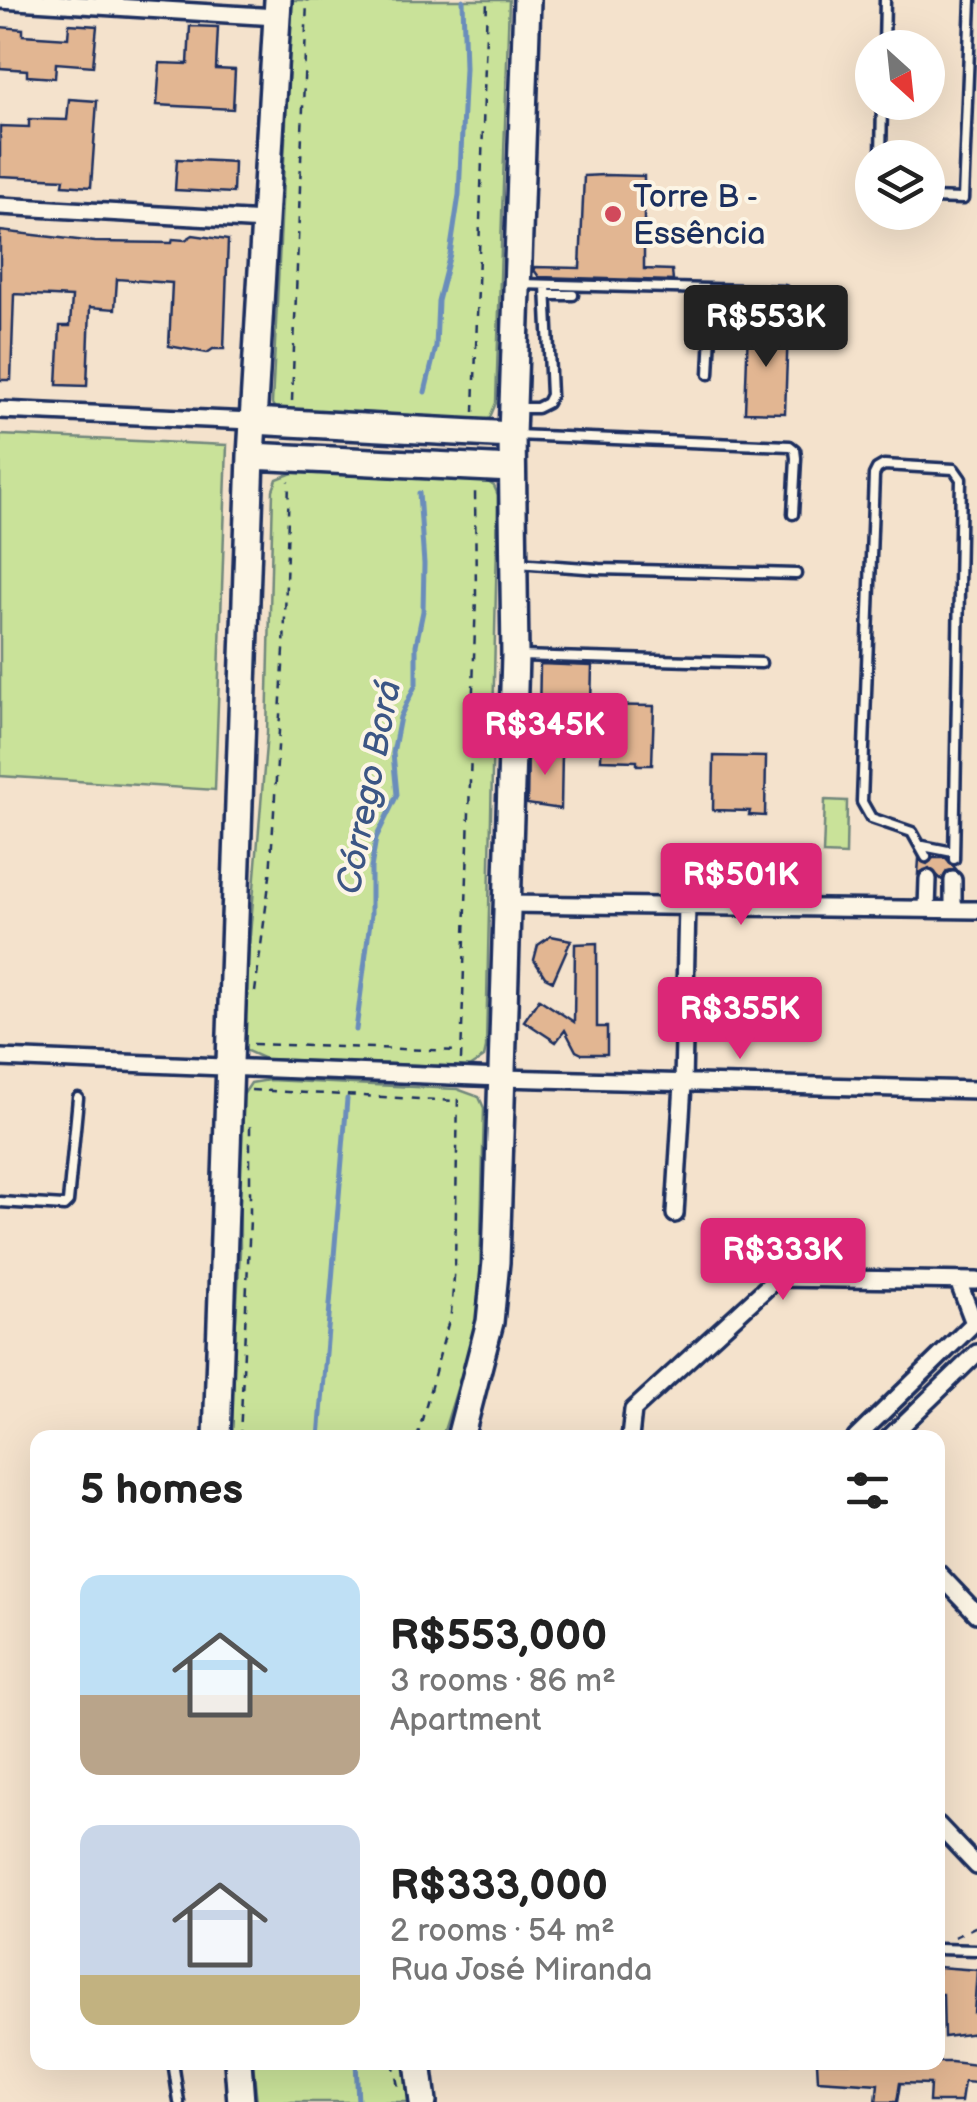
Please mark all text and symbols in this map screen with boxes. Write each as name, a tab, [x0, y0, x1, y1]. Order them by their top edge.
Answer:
north arrow	[855, 30, 945, 120]
map controls	[855, 30, 945, 230]
button: layers	[855, 140, 945, 230]
place label: Torre B - Essência	[633, 178, 766, 254]
marker: Torre B - Essência	[602, 203, 624, 225]
pin: R$553K	[685, 285, 847, 370]
text: R$553K	[706, 298, 826, 337]
water label: Córrego Borá	[328, 677, 411, 898]
pin: R$345K	[464, 693, 626, 778]
text: R$345K	[485, 706, 605, 745]
pin: R$501K	[660, 843, 822, 928]
text: R$501K	[683, 856, 799, 895]
pin: R$355K	[659, 977, 821, 1062]
text: R$355K	[680, 990, 800, 1029]
pin: R$333K	[702, 1218, 864, 1303]
text: R$333K	[723, 1231, 843, 1270]
icon: filters	[840, 1463, 895, 1518]
text: 5 homes	[80, 1465, 243, 1516]
text: R$553,000	[390, 1611, 607, 1662]
icon: home	[160, 1615, 280, 1735]
text: 3 rooms · 86 m²	[390, 1662, 616, 1701]
text: Apartment	[390, 1701, 541, 1740]
text: R$333,000	[390, 1861, 608, 1912]
icon: home	[160, 1865, 280, 1985]
text: 2 rooms · 54 m²	[390, 1912, 615, 1951]
text: Rua José Miranda	[390, 1951, 652, 1990]

